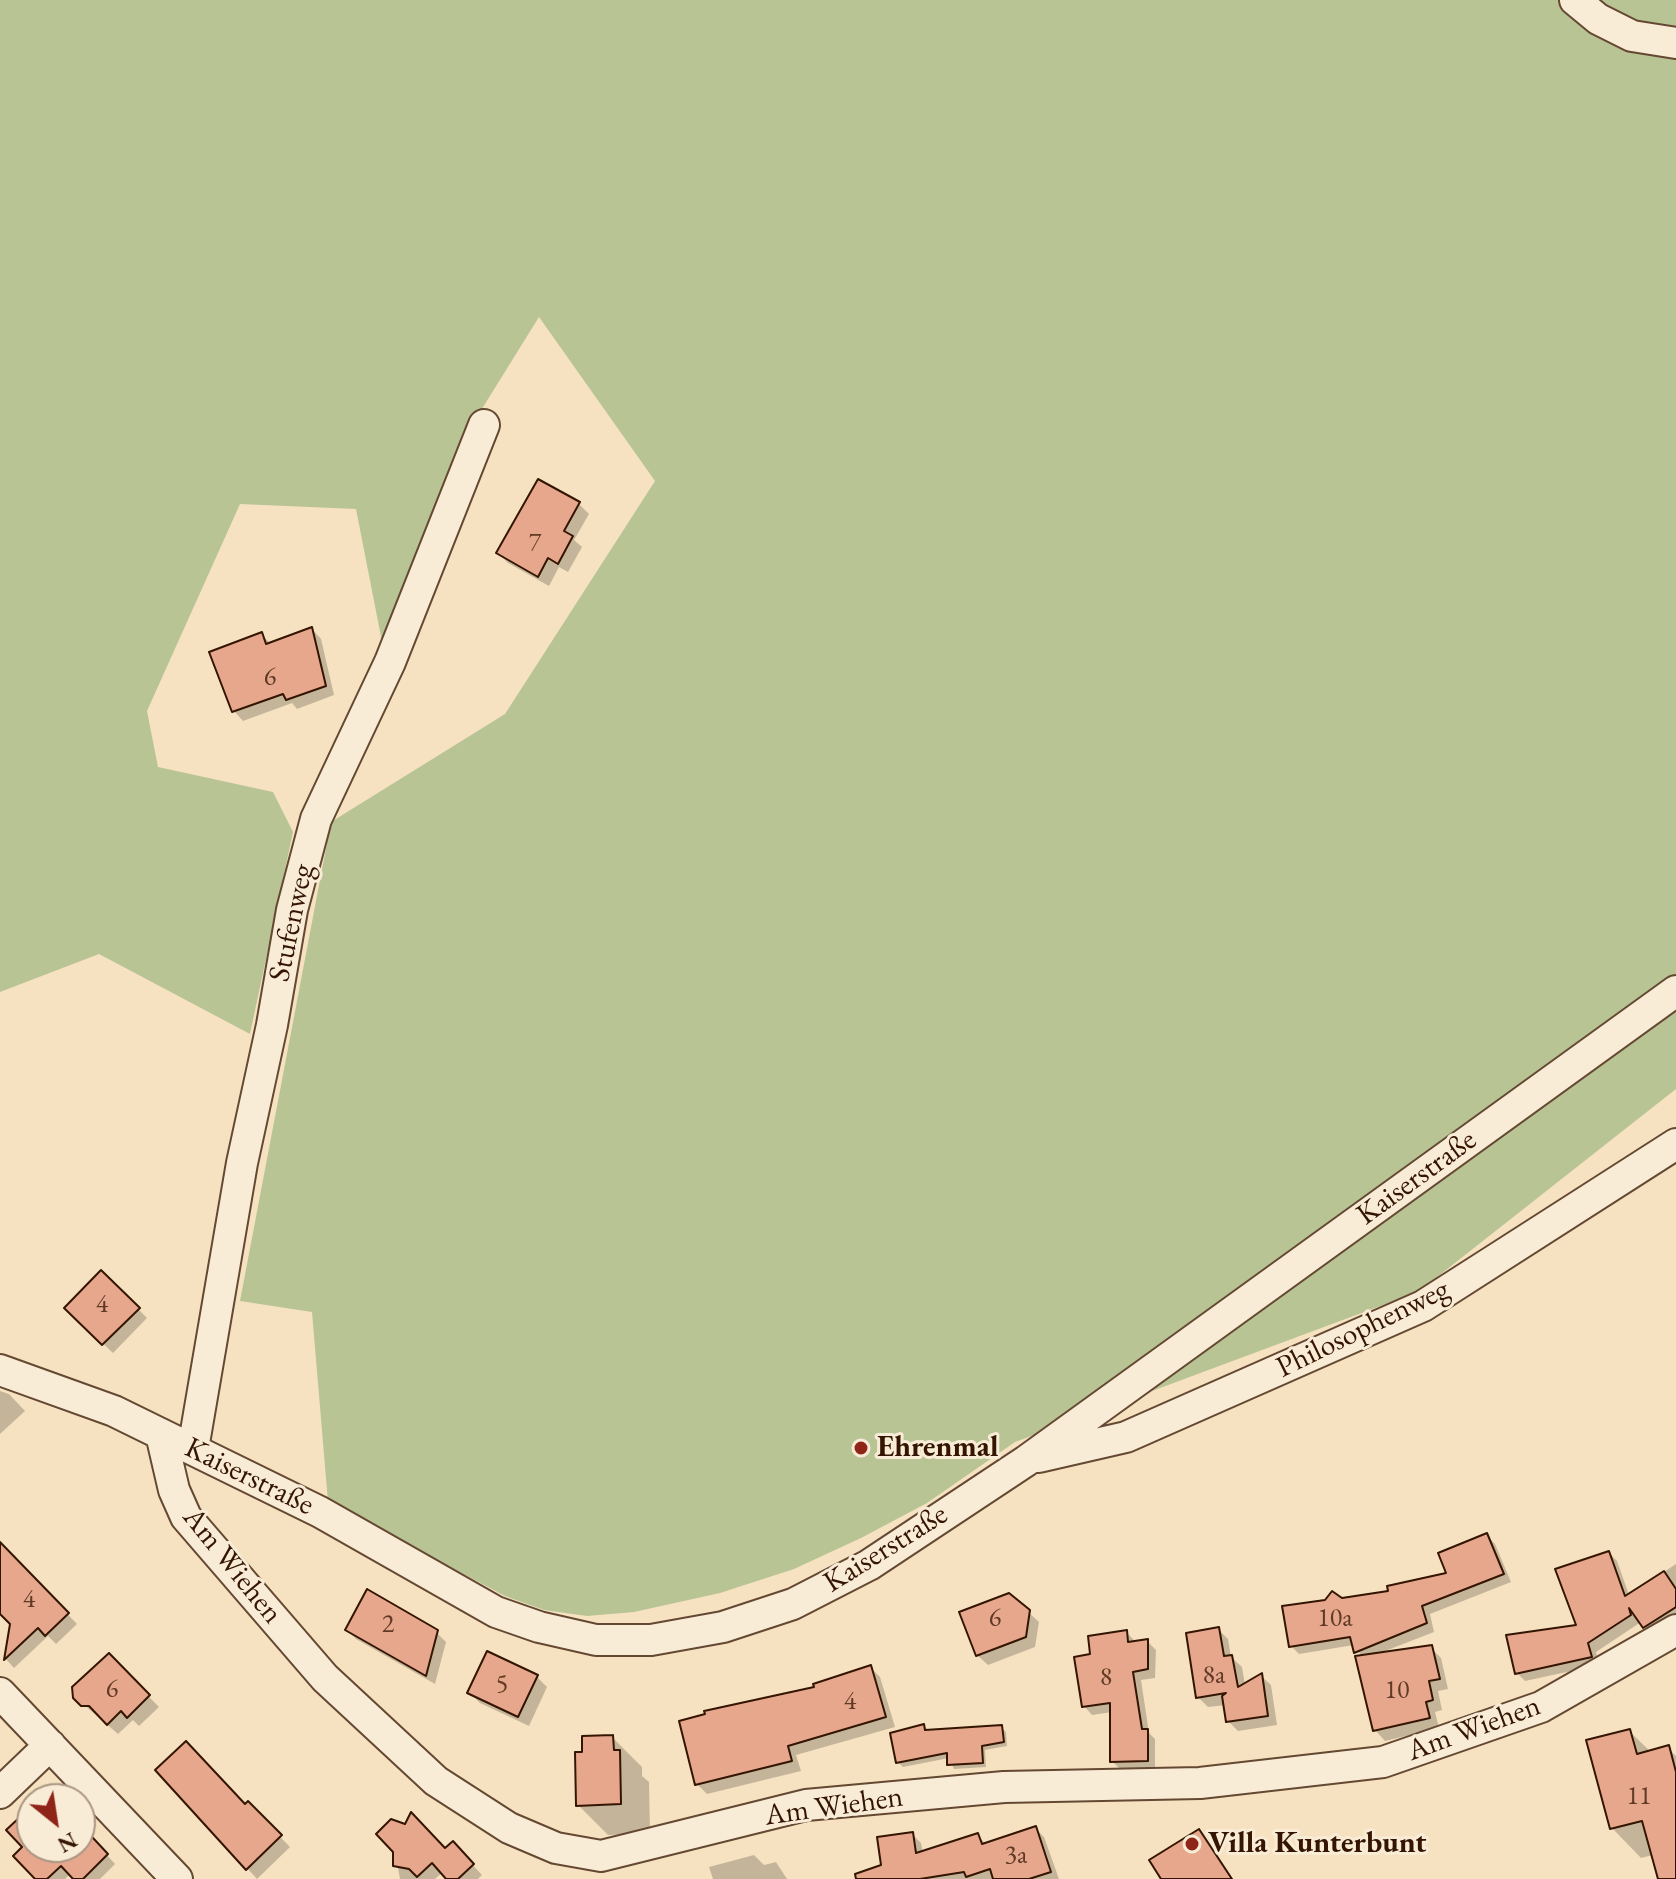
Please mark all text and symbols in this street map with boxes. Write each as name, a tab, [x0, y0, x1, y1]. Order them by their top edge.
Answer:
house number: 7	[529, 528, 541, 560]
house number: 6	[264, 662, 276, 694]
street label: Stufenweg	[262, 861, 322, 985]
street label: Kaiserstraße	[1350, 1123, 1484, 1233]
street label: Philosophenweg	[1271, 1272, 1455, 1386]
house number: 4	[96, 1289, 108, 1321]
street label: Kaiserstraße	[179, 1430, 319, 1524]
place label: Ehrenmal	[877, 1430, 998, 1466]
marker: Ehrenmal	[852, 1439, 870, 1457]
street label: Kaiserstraße	[817, 1497, 955, 1601]
street label: Am Wiehen	[174, 1501, 290, 1631]
house number: 4	[23, 1584, 35, 1616]
house number: 6	[989, 1603, 1001, 1635]
house number: 10a	[1317, 1603, 1353, 1635]
house number: 2	[382, 1609, 394, 1641]
house number: 8a	[1203, 1660, 1225, 1692]
house number: 8	[1100, 1662, 1112, 1694]
house number: 5	[496, 1669, 508, 1701]
house number: 6	[106, 1674, 118, 1706]
house number: 10	[1385, 1675, 1409, 1707]
house number: 4	[844, 1686, 856, 1718]
street label: Am Wiehen	[1403, 1688, 1545, 1770]
street label: Am Wiehen	[763, 1780, 905, 1834]
house number: 11	[1627, 1781, 1651, 1813]
north arrow	[16, 1783, 96, 1863]
text: N	[52, 1825, 82, 1859]
place label: Villa Kunterbunt	[1208, 1826, 1426, 1862]
marker: Villa Kunterbunt	[1183, 1835, 1201, 1853]
house number: 3a	[1005, 1840, 1027, 1872]

